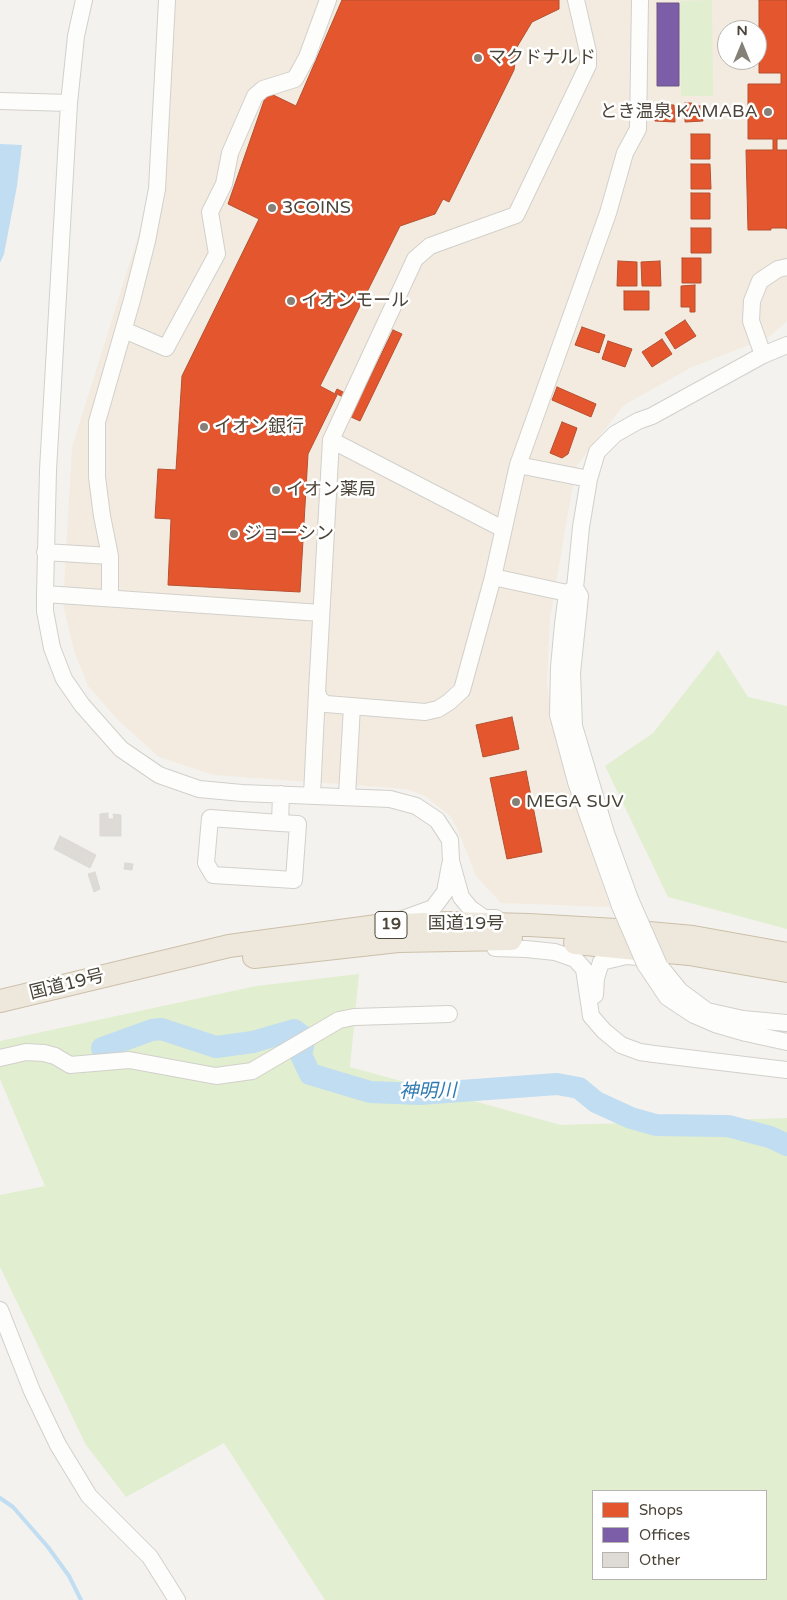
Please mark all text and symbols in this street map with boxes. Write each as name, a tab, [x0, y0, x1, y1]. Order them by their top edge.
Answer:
north arrow	[717, 20, 767, 70]
text: N	[736, 22, 748, 39]
place label: マクドナルド	[488, 47, 596, 69]
marker: マクドナルド	[472, 52, 484, 64]
place label: とき温泉 KAMABA	[599, 101, 758, 123]
marker: とき温泉 KAMABA	[762, 106, 774, 118]
place label: 3COINS	[282, 197, 351, 219]
marker: 3COINS	[266, 202, 278, 214]
place label: イオンモール	[301, 290, 409, 312]
marker: イオンモール	[285, 295, 297, 307]
place label: イオン銀行	[214, 416, 304, 438]
marker: イオン銀行	[198, 421, 210, 433]
place label: イオン薬局	[286, 479, 376, 501]
marker: イオン薬局	[270, 484, 282, 496]
place label: ジョーシン	[244, 523, 334, 545]
marker: ジョーシン	[228, 528, 240, 540]
place label: MEGA SUV	[526, 791, 624, 813]
marker: MEGA SUV	[510, 796, 522, 808]
road number: 19	[375, 912, 407, 938]
street label: 国道19号	[428, 913, 504, 935]
street label: 国道19号	[27, 965, 107, 1005]
water label: 神明川	[399, 1080, 457, 1104]
legend	[592, 1490, 767, 1580]
text: Shops	[639, 1501, 683, 1519]
text: Offices	[639, 1526, 690, 1544]
text: Other	[639, 1551, 680, 1569]

